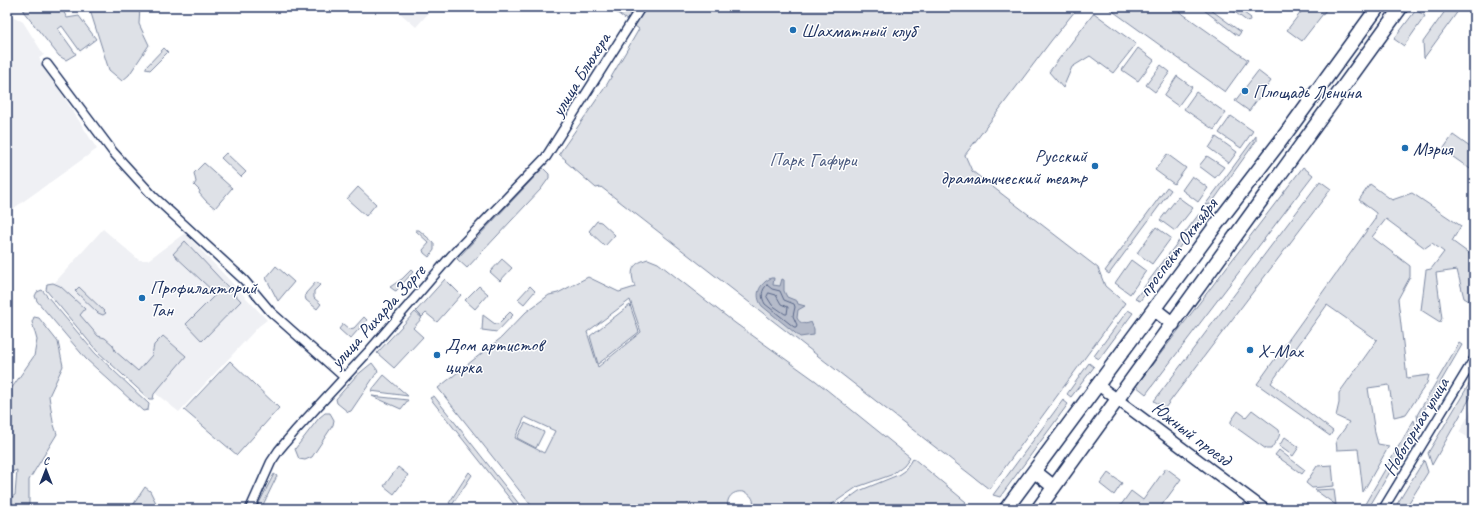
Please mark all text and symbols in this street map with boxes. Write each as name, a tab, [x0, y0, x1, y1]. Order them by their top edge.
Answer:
place label: Шахматный клуб	[801, 19, 920, 43]
marker: Шахматный клуб	[788, 25, 798, 35]
street label: улица Блюхера	[545, 26, 617, 122]
place label: Площадь Ленина	[1253, 80, 1362, 104]
marker: Площадь Ленина	[1240, 86, 1250, 96]
place label: Мэрия	[1413, 137, 1455, 161]
marker: Мэрия	[1400, 143, 1410, 153]
place label: Русский драматический театр	[940, 144, 1089, 190]
park label: Парк Гафури	[770, 148, 857, 172]
marker: Русский драматический театр	[1090, 161, 1100, 171]
street label: проспект Октября	[1133, 192, 1224, 302]
street label: улица Рихарда Зорге	[324, 258, 432, 374]
place label: Профилакторий Тан	[150, 276, 258, 322]
marker: Профилакторий Тан	[137, 293, 147, 303]
place label: Дом артистов цирка	[445, 333, 547, 379]
place label: X-Max	[1258, 339, 1304, 363]
marker: X-Max	[1245, 345, 1255, 355]
marker: Дом артистов цирка	[432, 350, 442, 360]
street label: Новогорная улица	[1377, 372, 1455, 480]
street label: Южный проезд	[1147, 396, 1238, 473]
north arrow	[26, 450, 66, 490]
text: С	[43, 453, 50, 467]

